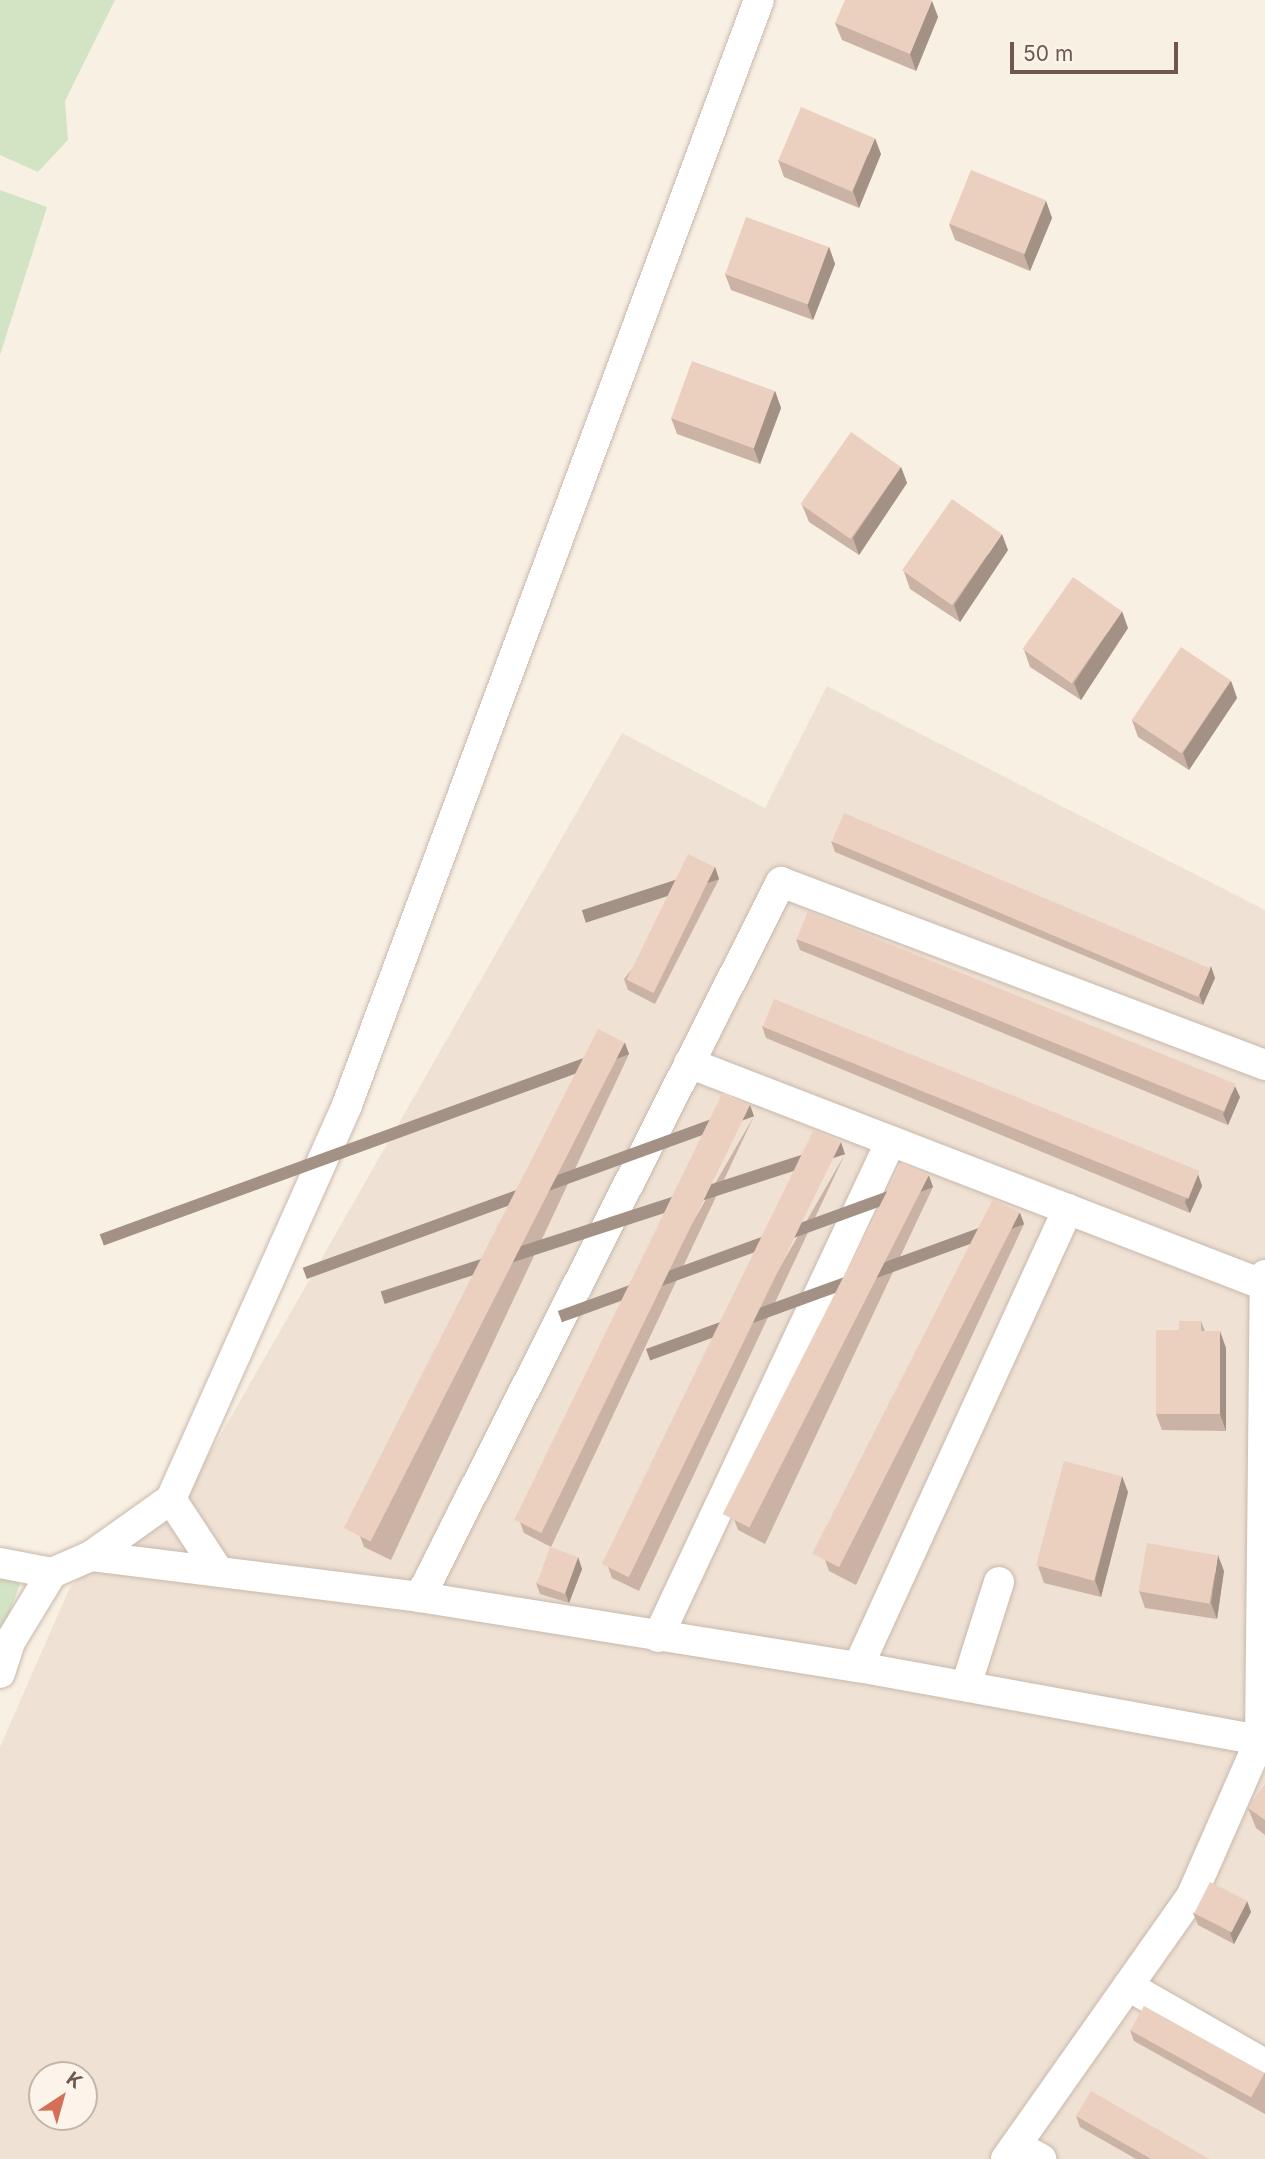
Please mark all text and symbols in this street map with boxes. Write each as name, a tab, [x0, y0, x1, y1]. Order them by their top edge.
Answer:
scale bar	[1013, 28, 1181, 72]
text: 50 m	[1023, 41, 1073, 66]
north arrow	[28, 2061, 98, 2131]
text: K	[62, 2067, 87, 2094]

